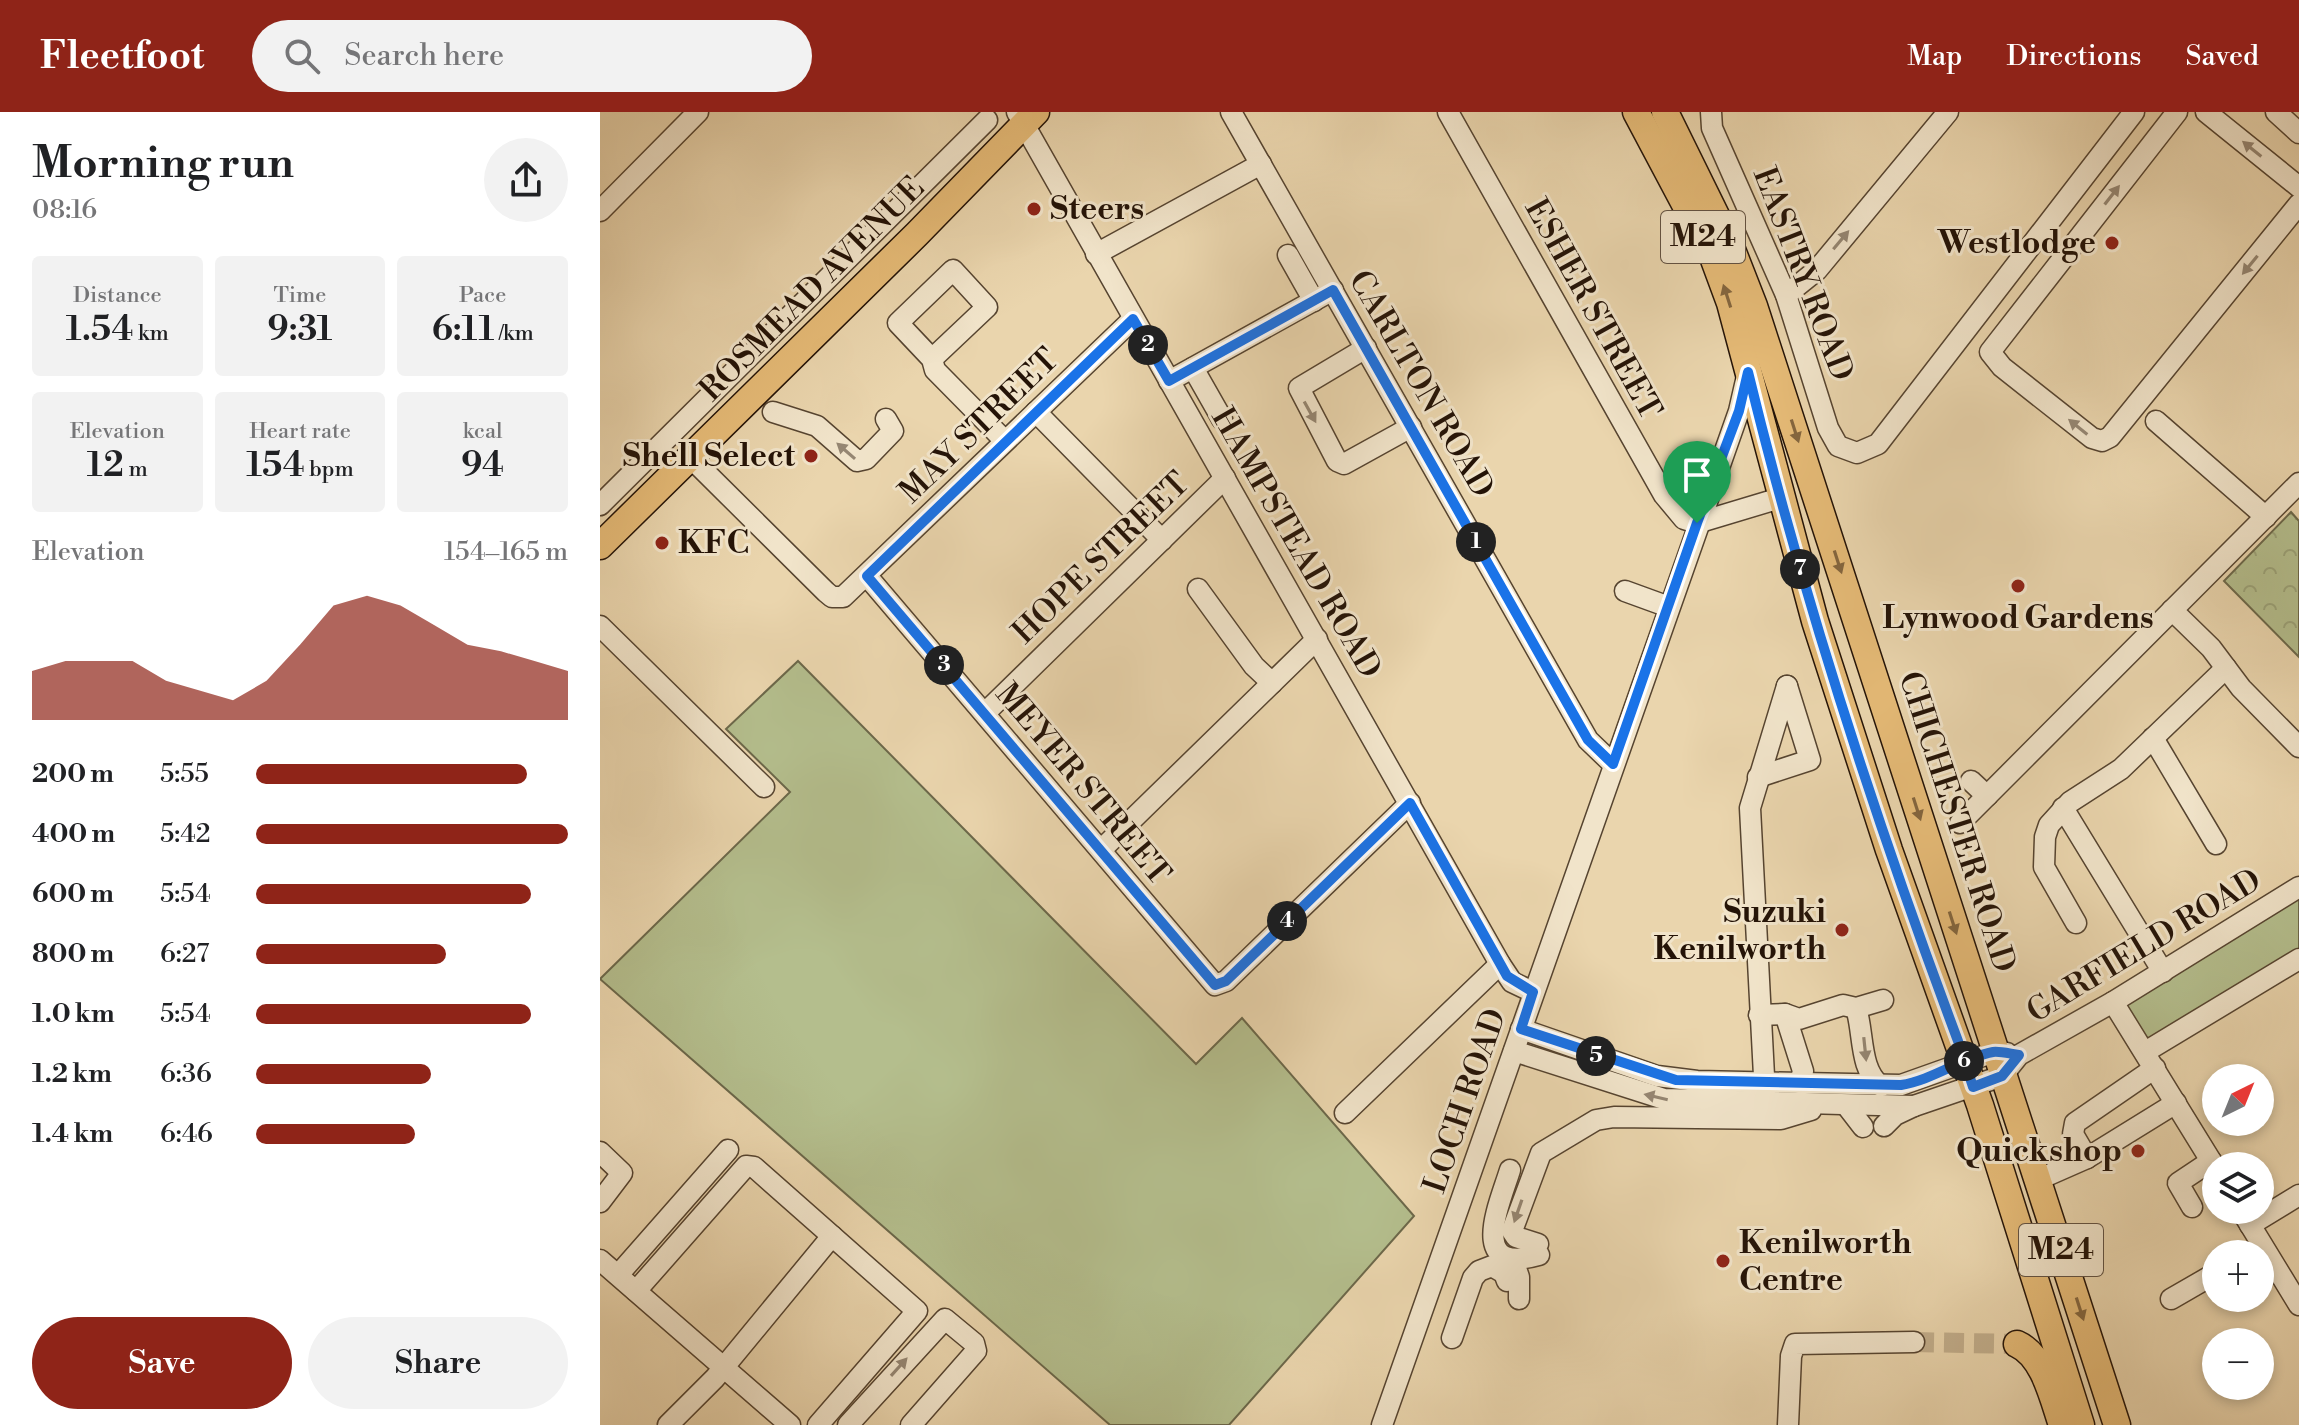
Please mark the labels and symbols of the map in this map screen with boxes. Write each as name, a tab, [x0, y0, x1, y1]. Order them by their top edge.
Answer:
one-way arrow	[2242, 142, 2262, 158]
street label: EASTRY ROAD	[1744, 161, 1862, 387]
street label: ROSMEAD AVENUE	[691, 168, 933, 410]
one-way arrow	[2103, 185, 2120, 205]
place label: Steers	[1050, 189, 1144, 229]
street label: ESHER STREET	[1516, 192, 1670, 426]
marker: Steers	[1025, 200, 1043, 218]
road number: M24	[1661, 211, 1745, 263]
place label: Westlodge	[1937, 223, 2096, 263]
one-way arrow	[1832, 231, 1849, 251]
marker: Westlodge	[2103, 234, 2121, 252]
one-way arrow	[2243, 255, 2259, 275]
street label: CARLTON ROAD	[1340, 263, 1502, 505]
one-way arrow	[1720, 284, 1733, 308]
pin: 2	[1128, 325, 1168, 365]
street label: MAY STREET	[891, 340, 1067, 512]
street label: HAMPSTEAD ROAD	[1202, 401, 1390, 685]
one-way arrow	[1303, 401, 1317, 424]
one-way arrow	[1790, 419, 1802, 443]
one-way arrow	[2068, 420, 2088, 436]
place label: Shell Select	[623, 436, 796, 476]
pin	[1663, 441, 1731, 523]
one-way arrow	[837, 443, 857, 460]
marker: Shell Select	[802, 447, 820, 465]
street label: HOPE STREET	[1004, 464, 1198, 652]
pin: 1	[1456, 522, 1496, 562]
place label: KFC	[678, 523, 749, 563]
marker: KFC	[653, 534, 671, 552]
pin: 7	[1780, 549, 1820, 589]
one-way arrow	[1832, 550, 1844, 574]
marker: Lynwood Gardens	[2009, 577, 2027, 595]
place label: Lynwood Gardens	[1882, 598, 2154, 638]
pin: 3	[924, 645, 964, 685]
street label: CHICHESTER ROAD	[1889, 667, 2025, 977]
street label: MEYER STREET	[987, 675, 1179, 893]
one-way arrow	[1911, 798, 1923, 822]
street label: GARFIELD ROAD	[2020, 860, 2268, 1032]
place label: Suzuki Kenilworth	[1653, 892, 1826, 969]
pin: 4	[1267, 901, 1307, 941]
one-way arrow	[1947, 911, 1960, 935]
marker: Suzuki Kenilworth	[1833, 921, 1851, 939]
street label: LOCH ROAD	[1415, 1003, 1515, 1199]
pin: 5	[1576, 1036, 1616, 1076]
one-way arrow	[1859, 1037, 1872, 1062]
pin: 6	[1944, 1041, 1984, 1081]
north arrow	[2202, 1064, 2274, 1136]
one-way arrow	[1643, 1090, 1668, 1103]
place label: Quickshop	[1956, 1131, 2122, 1171]
marker: Quickshop	[2129, 1142, 2147, 1160]
one-way arrow	[1511, 1199, 1524, 1223]
place label: Kenilworth Centre	[1739, 1223, 1912, 1300]
road number: M24	[2019, 1224, 2103, 1276]
marker: Kenilworth Centre	[1714, 1252, 1732, 1270]
one-way arrow	[2074, 1297, 2087, 1321]
one-way arrow	[890, 1357, 908, 1376]

